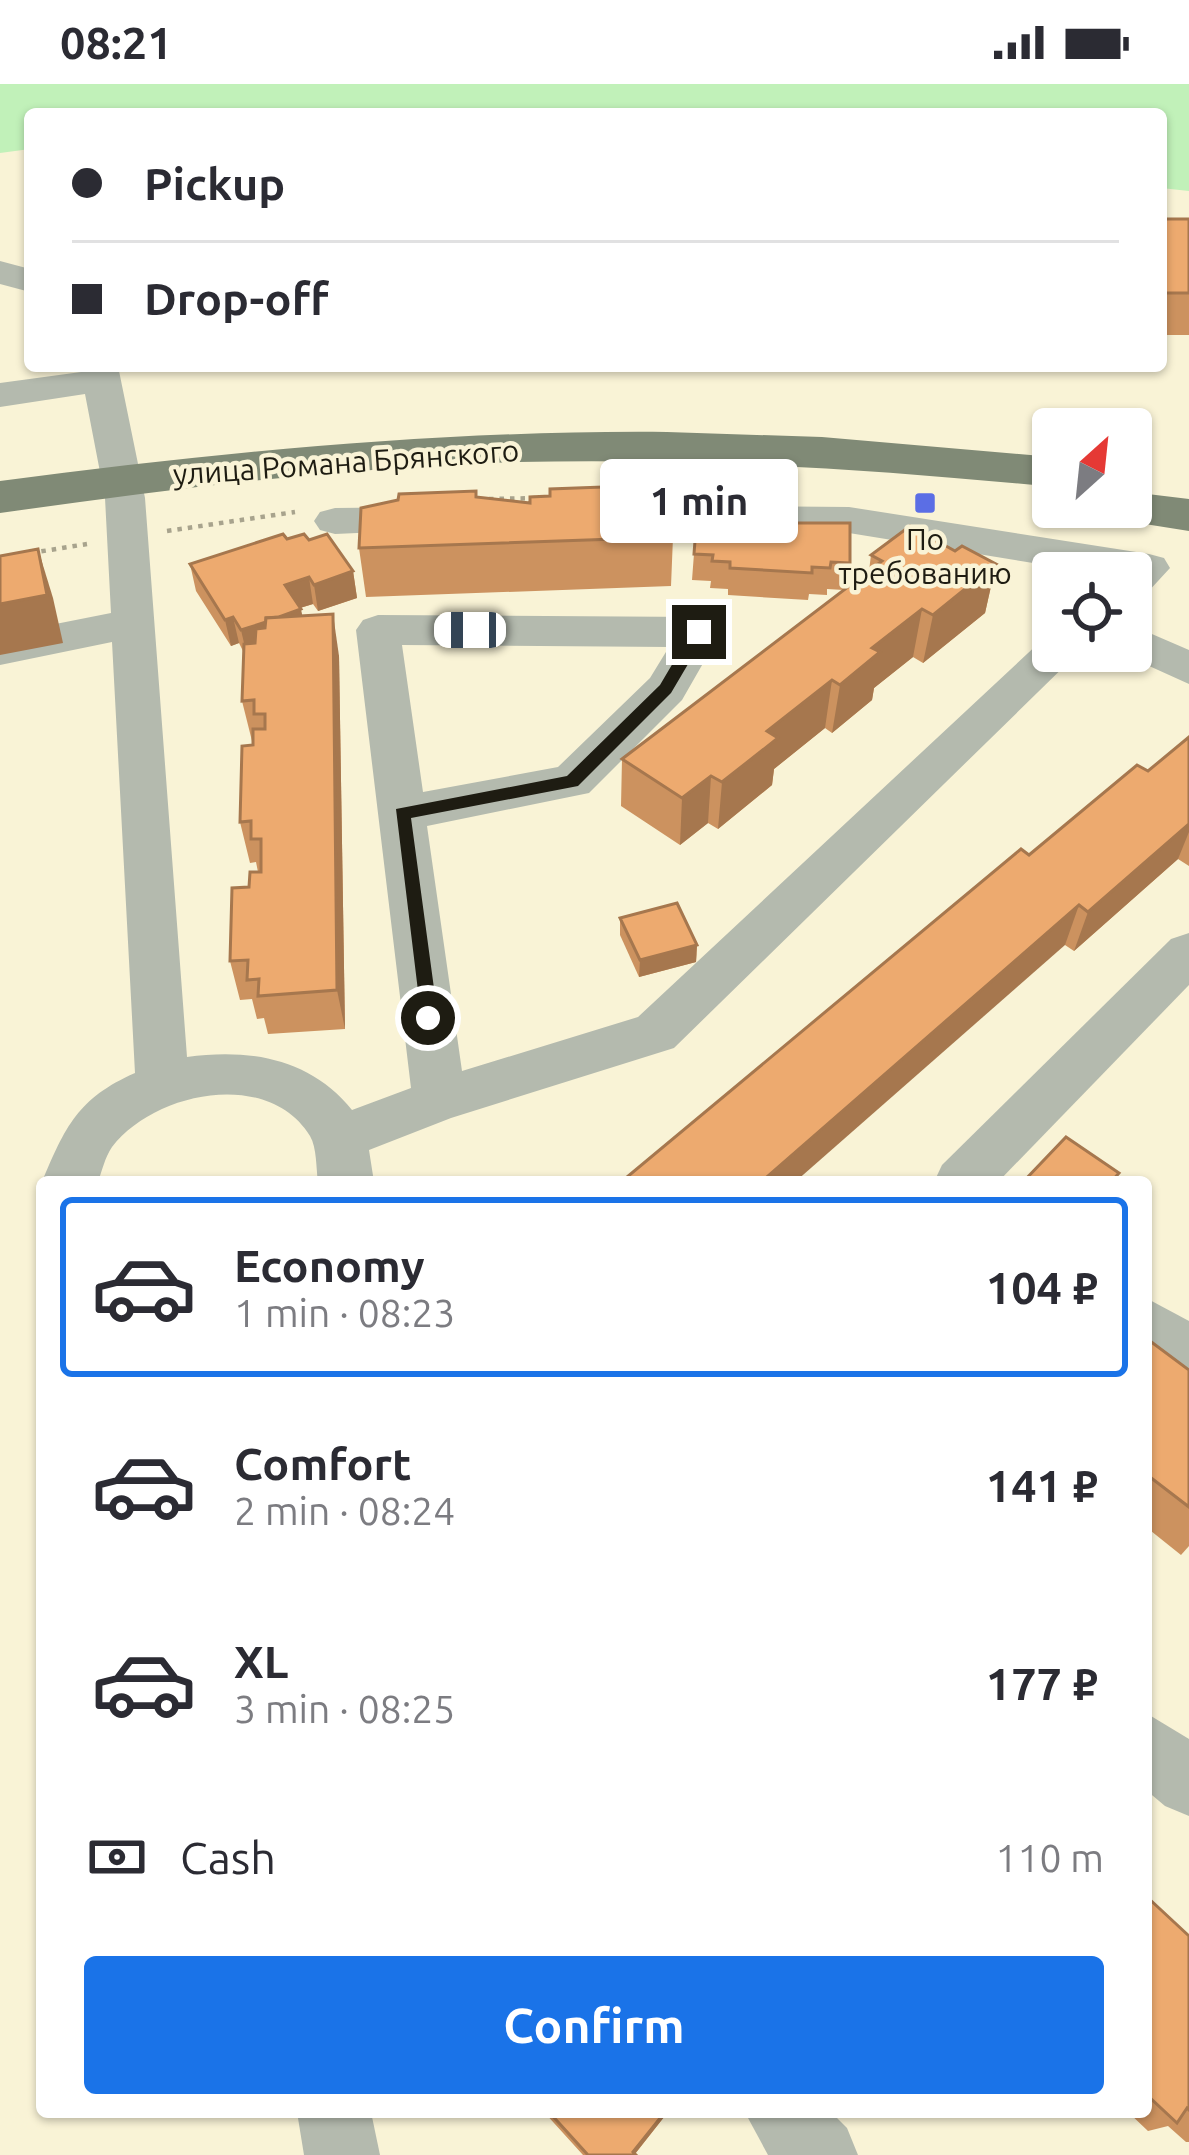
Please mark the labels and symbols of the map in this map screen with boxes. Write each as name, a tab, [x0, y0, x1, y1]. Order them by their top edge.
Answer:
north arrow	[1032, 408, 1152, 528]
street label: улица Романа Брянского	[172, 433, 520, 491]
callout: 1 min	[600, 458, 798, 542]
marker: По требованию	[912, 490, 938, 516]
place label: По требованию	[838, 522, 1012, 590]
route end	[672, 605, 726, 659]
car	[434, 612, 506, 648]
route start	[401, 991, 455, 1045]

